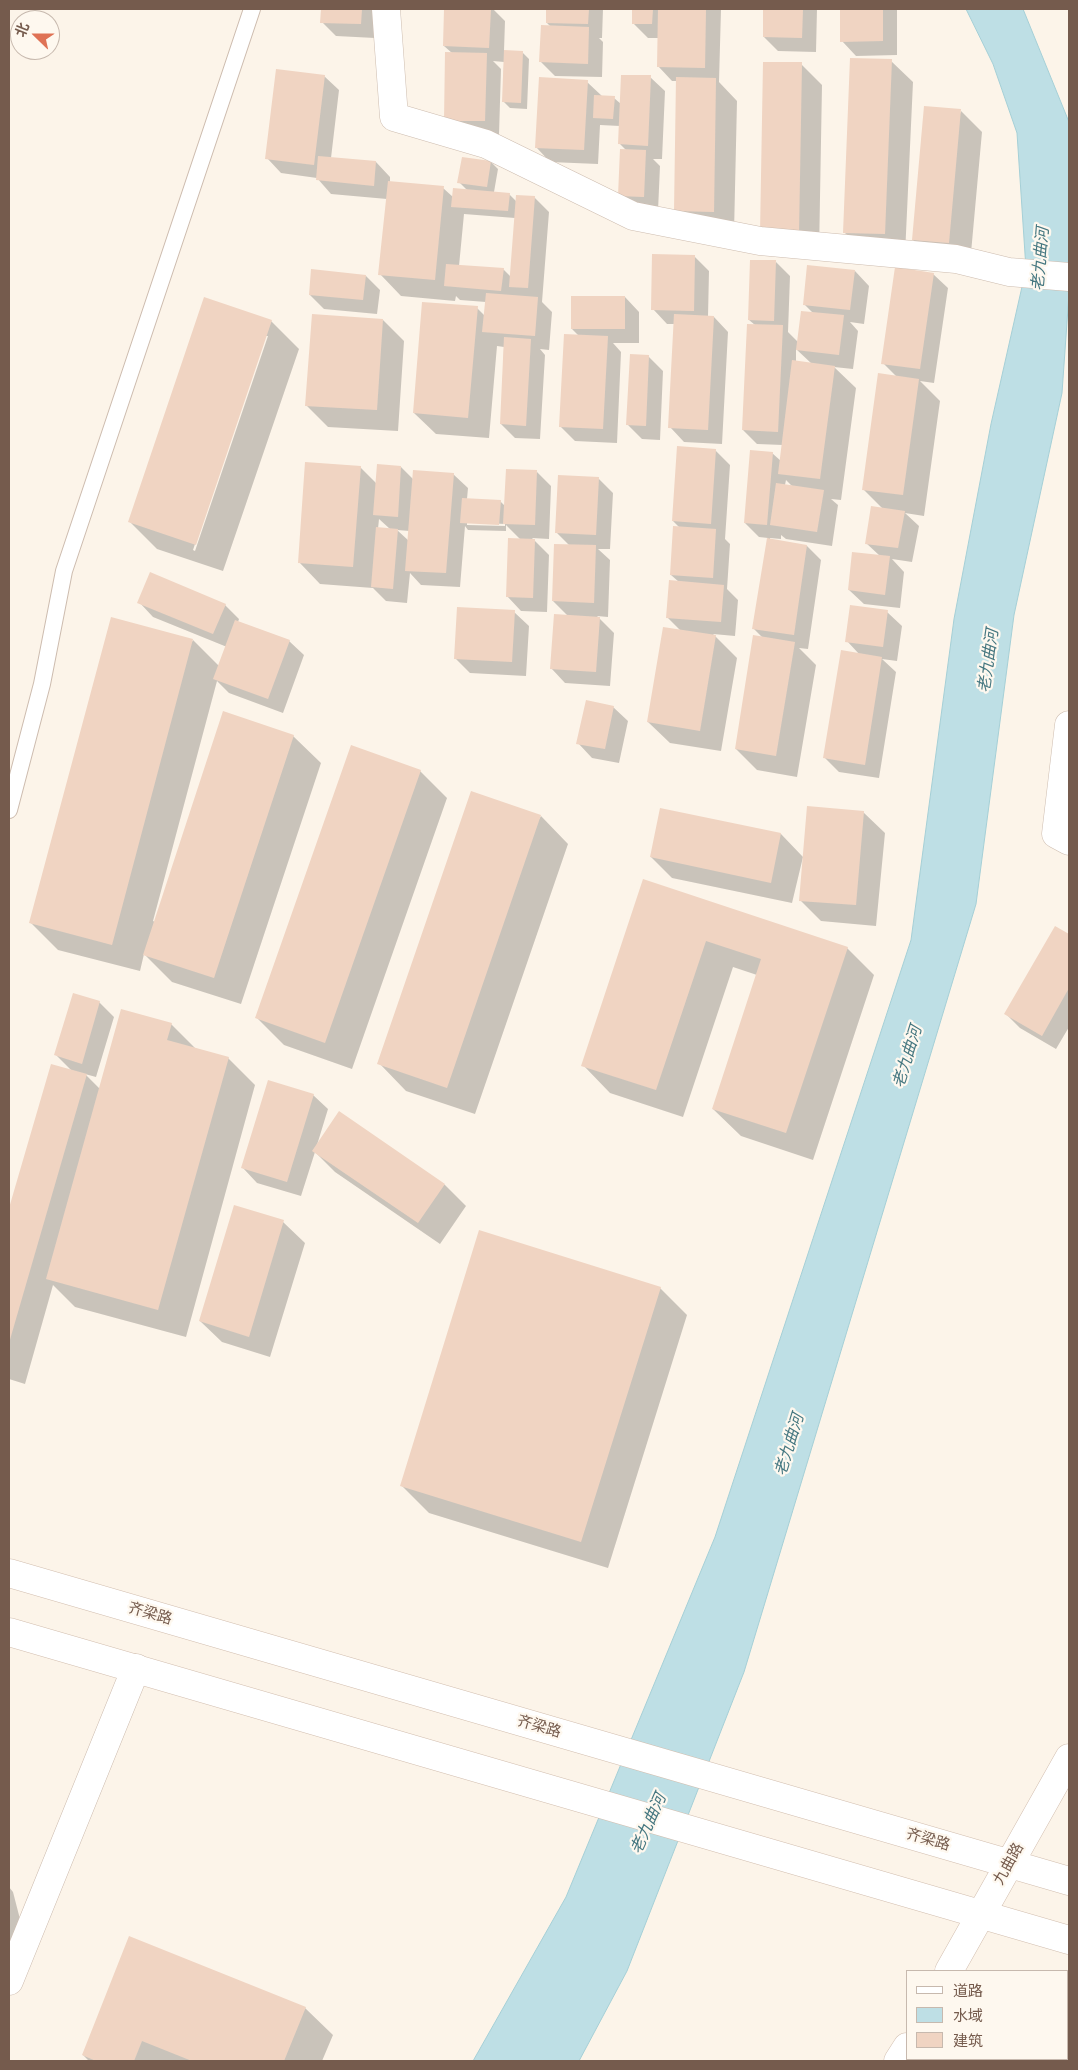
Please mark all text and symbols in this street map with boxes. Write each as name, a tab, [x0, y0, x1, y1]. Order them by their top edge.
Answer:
north arrow	[10, 10, 60, 60]
text: 北	[11, 20, 33, 40]
water label: 老九曲河	[1029, 226, 1053, 292]
water label: 老九曲河	[975, 628, 1003, 694]
water label: 老九曲河	[889, 1024, 927, 1090]
water label: 老九曲河	[771, 1412, 809, 1478]
street label: 齐梁路	[126, 1599, 174, 1629]
street label: 齐梁路	[515, 1712, 563, 1742]
water label: 老九曲河	[627, 1791, 671, 1857]
street label: 齐梁路	[904, 1825, 952, 1855]
street label: 九曲路	[990, 1840, 1028, 1888]
legend	[906, 1970, 1068, 2060]
text: 道路	[953, 1980, 983, 2001]
text: 水域	[953, 2005, 983, 2026]
text: 建筑	[953, 2030, 983, 2051]

